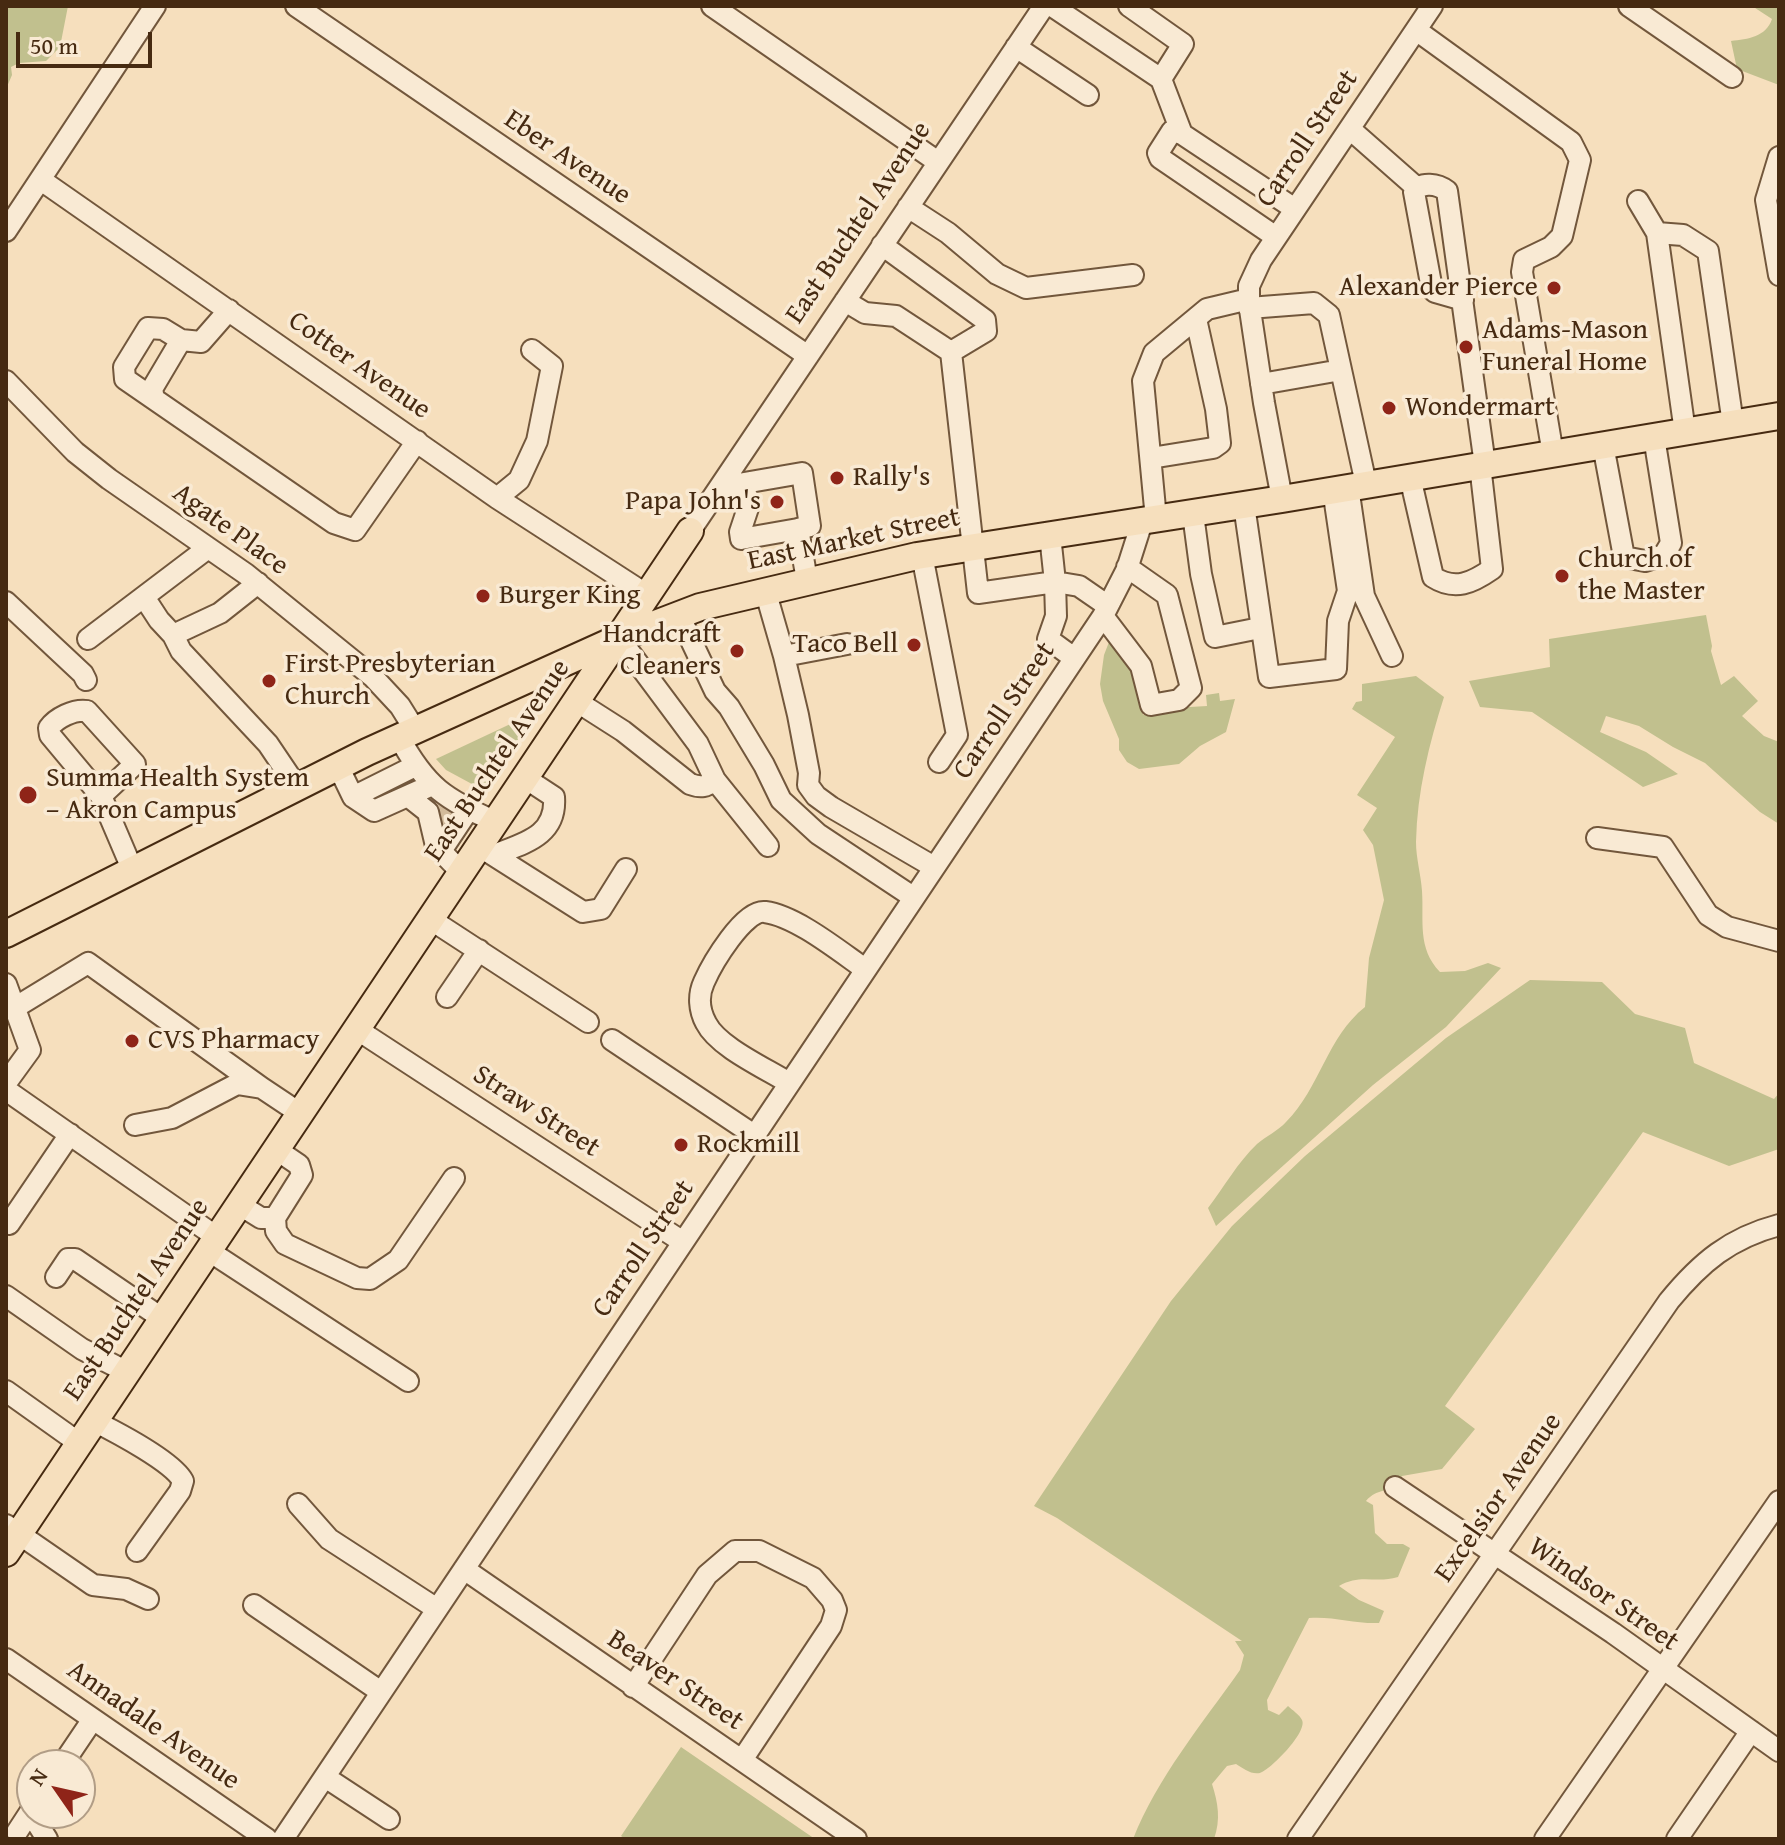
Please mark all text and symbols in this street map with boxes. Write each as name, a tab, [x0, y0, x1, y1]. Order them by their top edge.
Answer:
scale bar	[20, 16, 156, 66]
text: 50 m	[30, 28, 78, 63]
street label: Carroll Street	[1250, 64, 1366, 214]
street label: Eber Avenue	[497, 103, 637, 213]
street label: East Buchtel Avenue	[779, 116, 939, 330]
place label: Alexander Pierce	[1339, 271, 1538, 305]
marker: Alexander Pierce	[1545, 279, 1563, 297]
street label: Cotter Avenue	[281, 305, 437, 427]
place label: Adams-Mason Funeral Home	[1482, 314, 1648, 380]
marker: Adams-Mason Funeral Home	[1457, 338, 1475, 356]
place label: Wondermart	[1405, 391, 1555, 425]
marker: Wondermart	[1380, 399, 1398, 417]
place label: Rally's	[853, 461, 930, 495]
marker: Rally's	[828, 469, 846, 487]
street label: Agate Place	[166, 477, 294, 583]
place label: Papa John's	[625, 485, 761, 519]
marker: Papa John's	[768, 493, 786, 511]
street label: East Market Street	[745, 501, 963, 579]
place label: Church of the Master	[1578, 543, 1705, 609]
marker: Church of the Master	[1553, 567, 1571, 585]
place label: Burger King	[499, 579, 640, 613]
marker: Burger King	[474, 587, 492, 605]
place label: Handcraft Cleaners	[603, 618, 721, 684]
place label: Taco Bell	[793, 628, 898, 662]
marker: Taco Bell	[905, 636, 923, 654]
street label: Carroll Street	[947, 636, 1063, 786]
marker: Handcraft Cleaners	[728, 642, 746, 660]
place label: First Presbyterian Church	[285, 648, 495, 714]
street label: East Buchtel Avenue	[418, 654, 578, 868]
marker: First Presbyterian Church	[260, 672, 278, 690]
place label: Summa Health System – Akron Campus	[46, 762, 309, 828]
marker: Summa Health System – Akron Campus	[17, 784, 39, 806]
place label: CVS Pharmacy	[148, 1024, 319, 1058]
marker: CVS Pharmacy	[123, 1032, 141, 1050]
street label: Straw Street	[466, 1059, 606, 1165]
place label: Rockmill	[697, 1128, 800, 1162]
marker: Rockmill	[672, 1136, 690, 1154]
street label: Carroll Street	[586, 1174, 702, 1324]
street label: East Buchtel Avenue	[57, 1193, 217, 1407]
street label: Excelsior Avenue	[1428, 1407, 1570, 1589]
street label: Windsor Street	[1521, 1531, 1685, 1659]
street label: Beaver Street	[601, 1623, 749, 1739]
street label: Annadale Avenue	[60, 1654, 246, 1798]
north arrow	[16, 1749, 96, 1829]
text: N	[20, 1762, 55, 1792]

